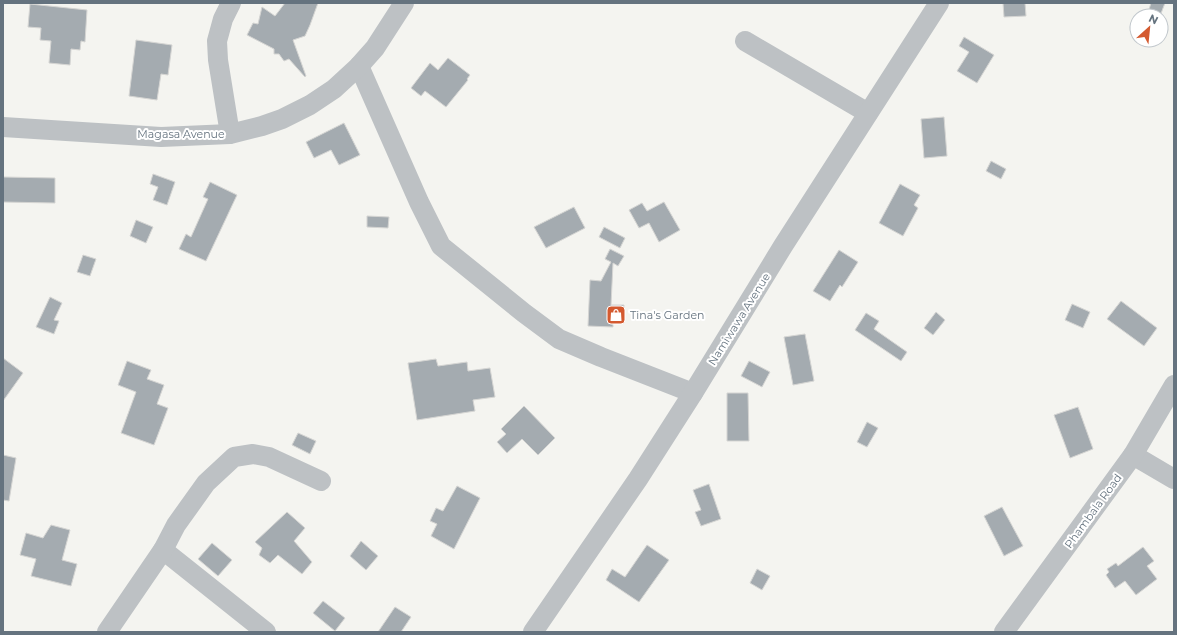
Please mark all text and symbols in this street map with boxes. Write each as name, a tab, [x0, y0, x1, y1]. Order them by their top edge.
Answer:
north arrow	[1129, 8, 1169, 48]
text: N	[1146, 11, 1161, 27]
street label: Magasa Avenue	[137, 127, 225, 141]
street label: Namiwawa Avenue	[705, 270, 773, 368]
shop icon: Tina's Garden	[605, 304, 627, 326]
place label: Tina's Garden	[630, 308, 704, 322]
street label: Phambala Road	[1061, 471, 1125, 551]

